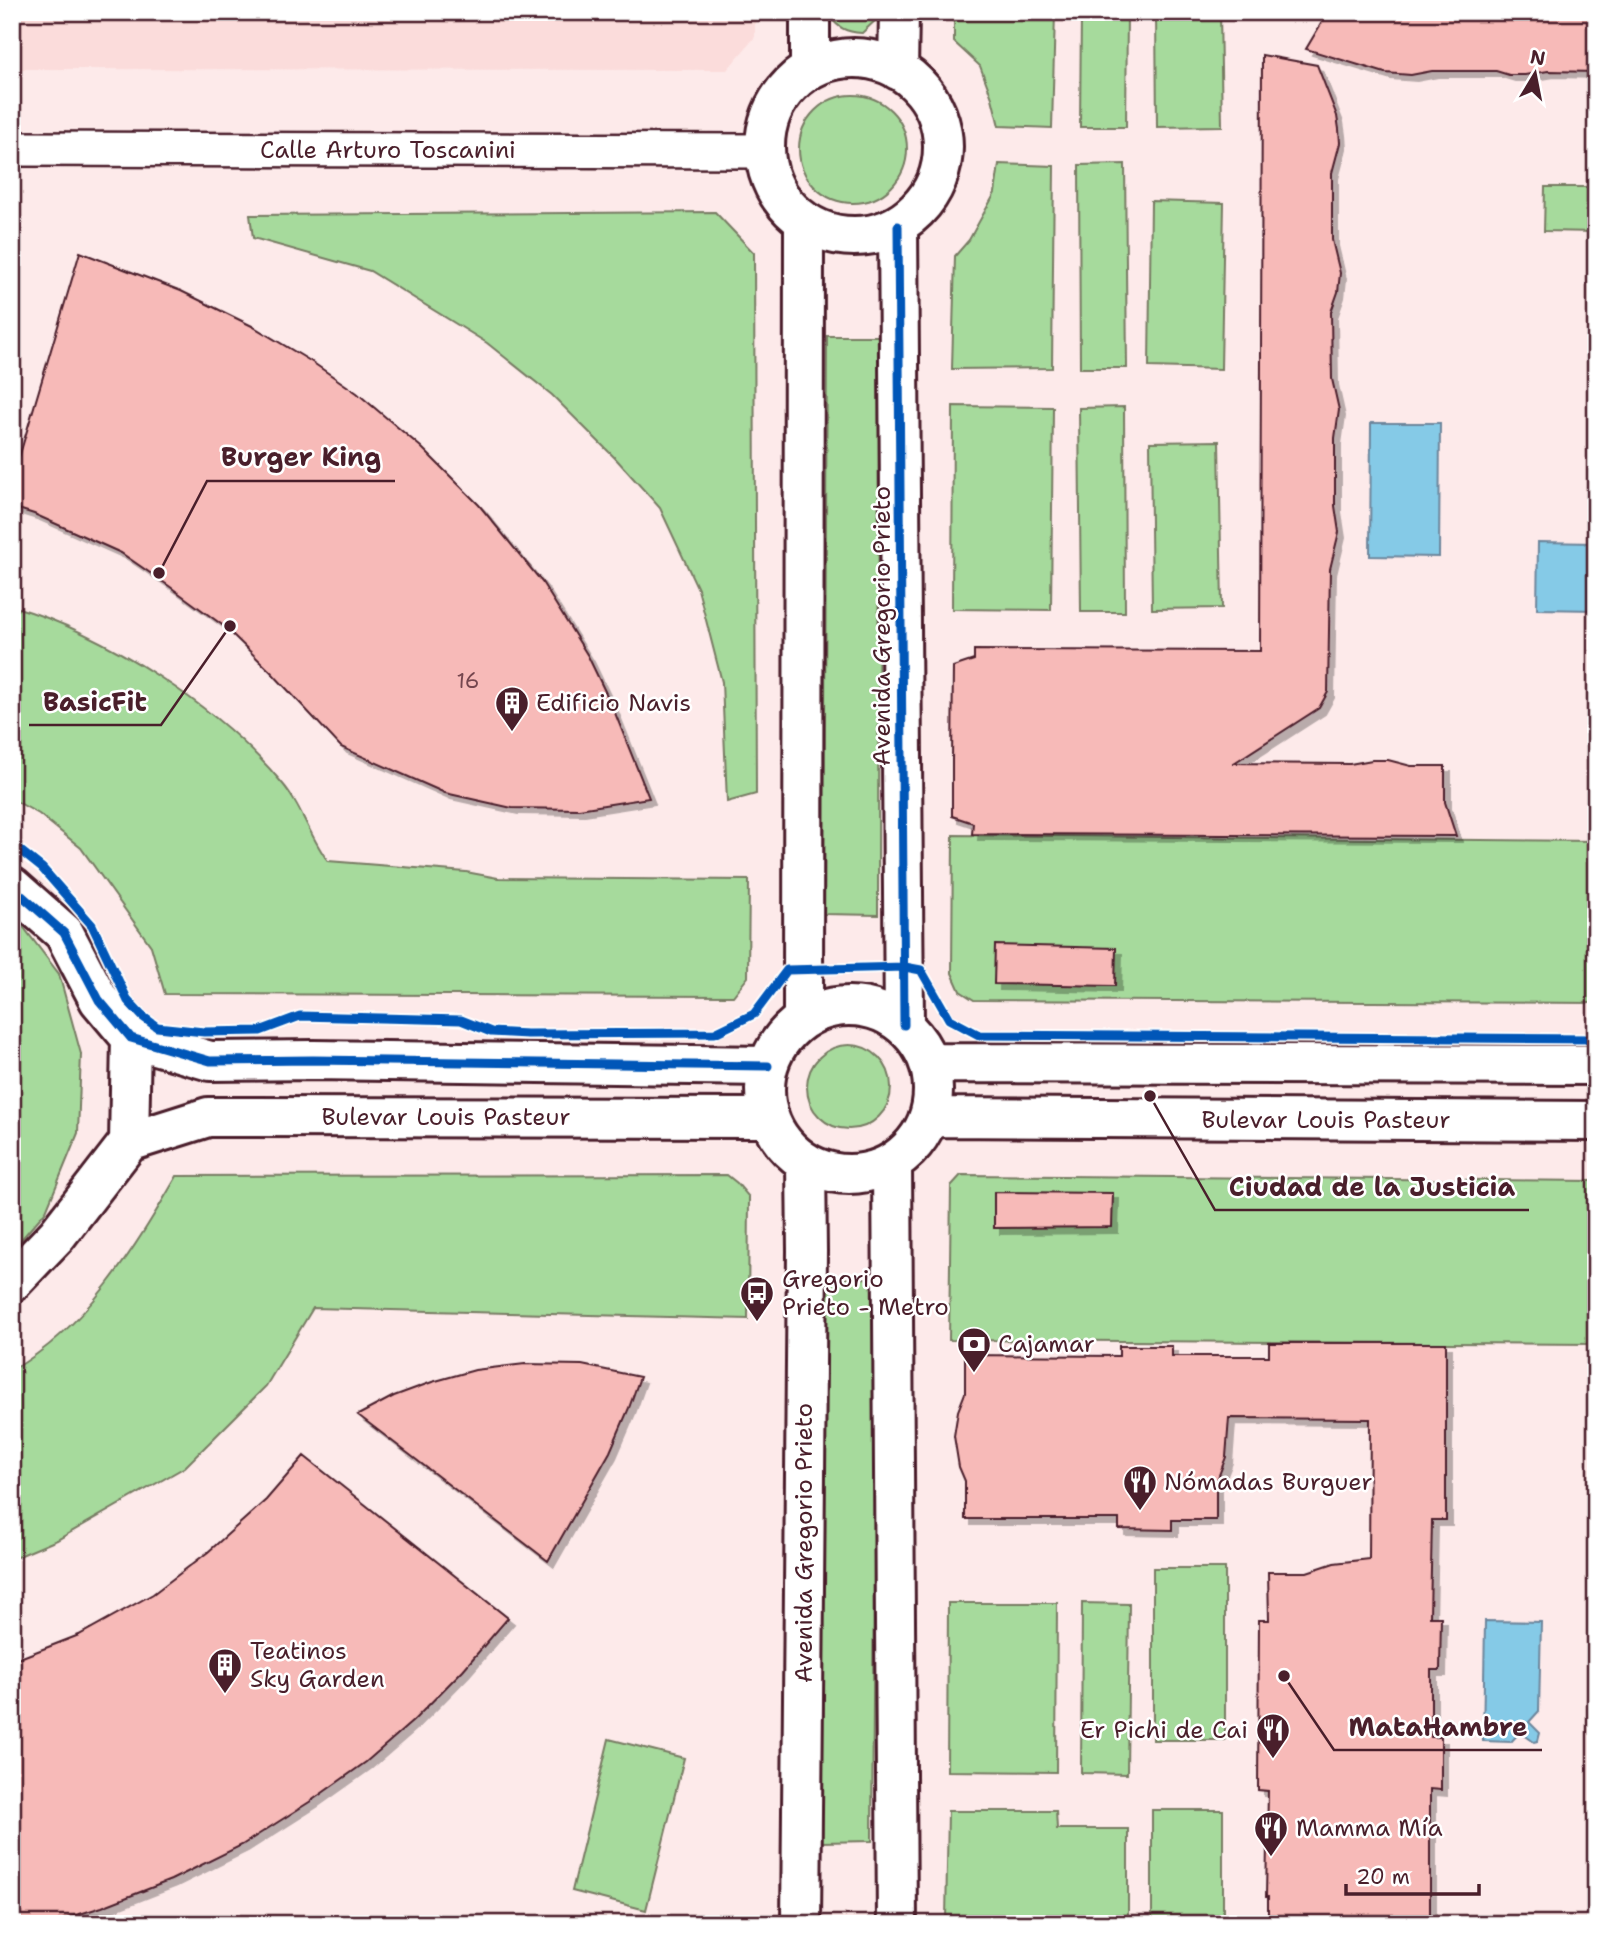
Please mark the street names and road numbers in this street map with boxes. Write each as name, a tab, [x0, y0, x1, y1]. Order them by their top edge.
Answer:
street label: Calle Arturo Toscanini	[260, 134, 516, 166]
street label: Avenida Gregorio Prieto	[866, 486, 898, 766]
street label: Bulevar Louis Pasteur	[321, 1101, 571, 1133]
street label: Bulevar Louis Pasteur	[1201, 1104, 1451, 1136]
street label: Avenida Gregorio Prieto	[788, 1403, 820, 1683]

